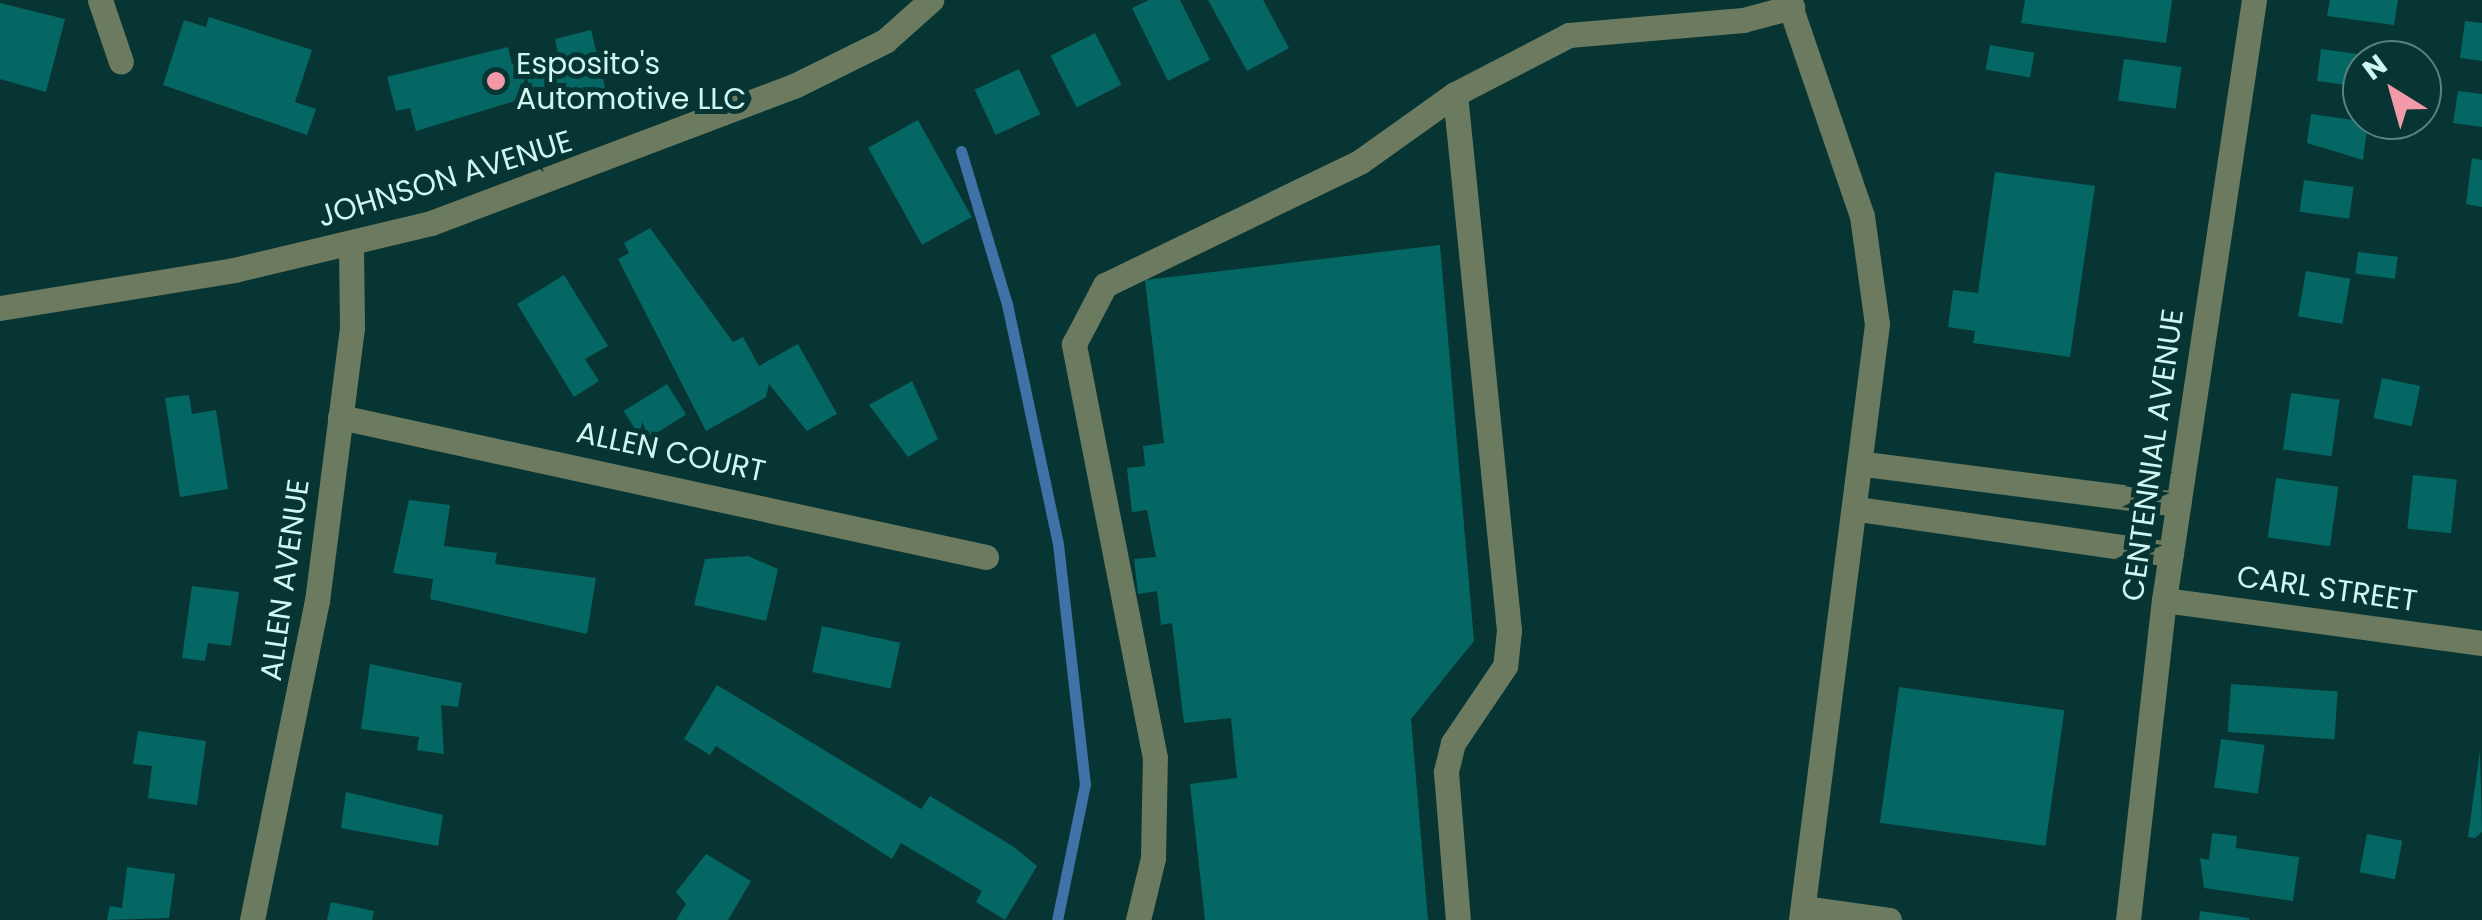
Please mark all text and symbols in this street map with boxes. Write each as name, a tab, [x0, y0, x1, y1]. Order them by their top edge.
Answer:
north arrow	[2342, 40, 2442, 140]
text: N	[2355, 45, 2395, 89]
place label: Esposito's Automotive LLC	[516, 46, 746, 116]
marker: Esposito's Automotive LLC	[485, 70, 507, 92]
street label: JOHNSON AVENUE	[313, 123, 577, 235]
street label: CENTENNIAL AVENUE	[2115, 307, 2191, 603]
street label: ALLEN COURT	[573, 414, 769, 490]
street label: ALLEN AVENUE	[253, 477, 317, 683]
street label: CARL STREET	[2235, 559, 2419, 619]

